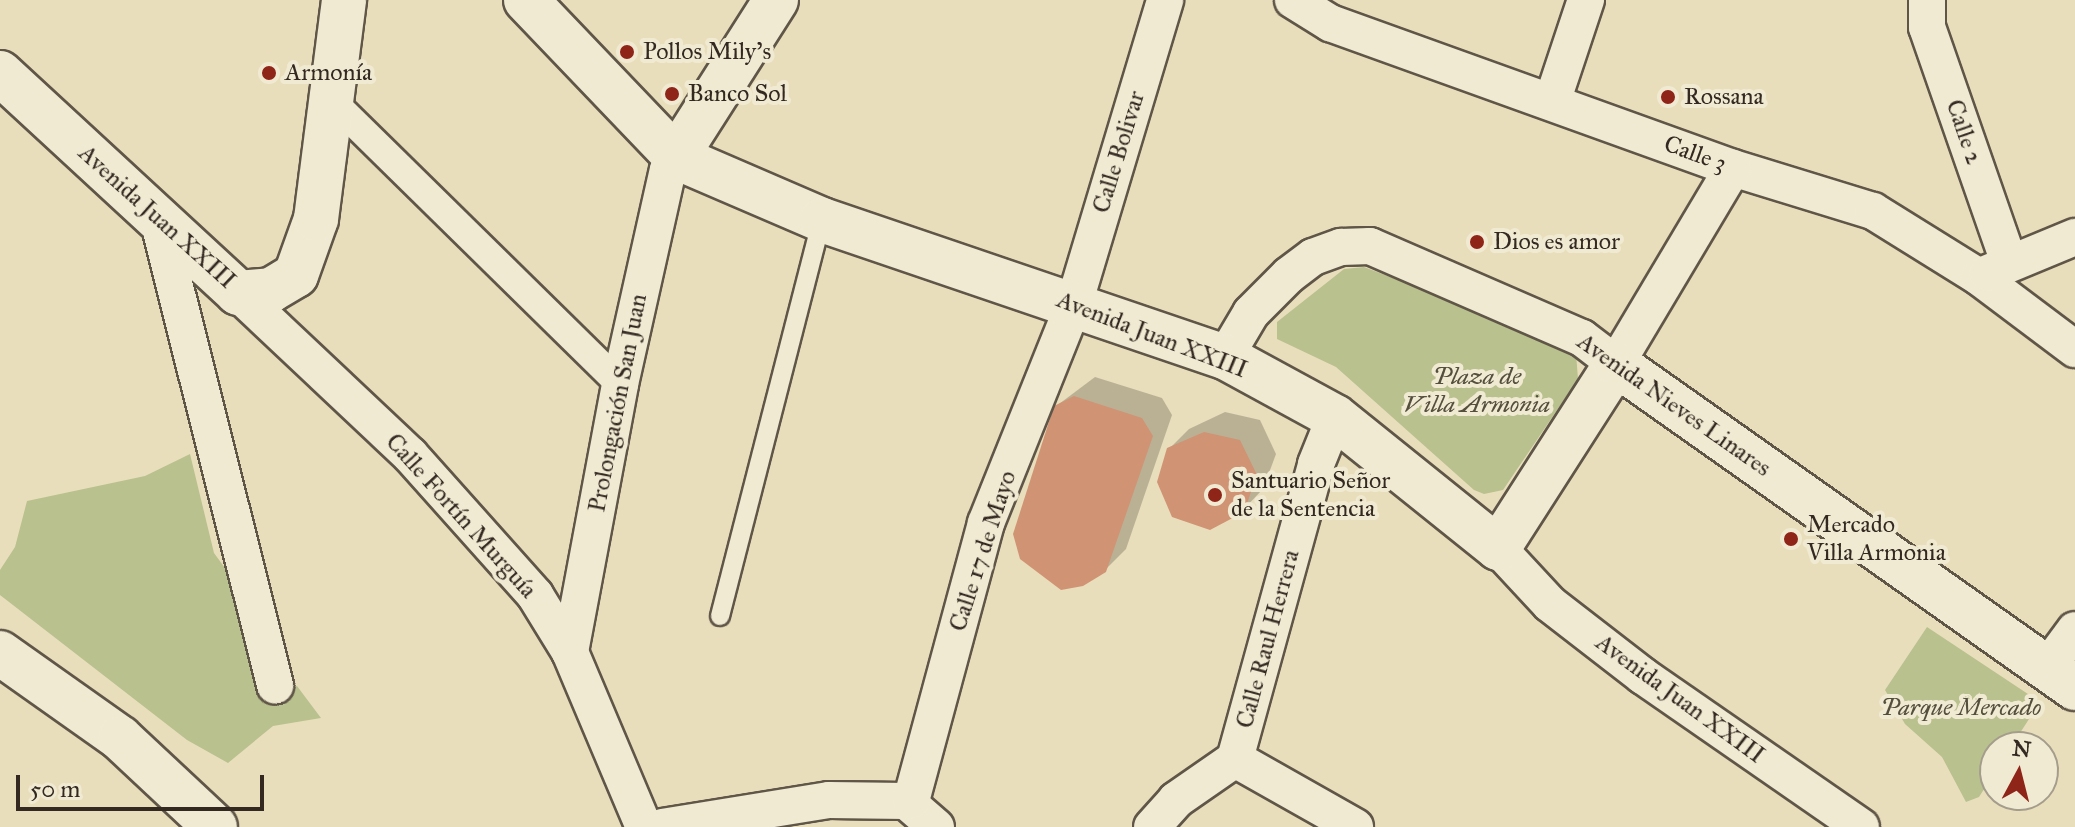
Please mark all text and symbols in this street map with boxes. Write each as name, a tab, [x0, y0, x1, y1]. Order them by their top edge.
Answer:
place label: Pollos Mily's	[643, 38, 771, 66]
marker: Pollos Mily's	[618, 43, 636, 61]
place label: Armonía	[285, 59, 372, 87]
marker: Armonía	[260, 64, 278, 82]
place label: Banco Sol	[688, 80, 787, 108]
place label: Rossana	[1684, 83, 1764, 111]
marker: Banco Sol	[663, 85, 681, 103]
street label: Calle Bolivar	[1087, 88, 1151, 216]
marker: Rossana	[1659, 88, 1677, 106]
street label: Calle 2	[1940, 96, 1988, 168]
street label: Calle 3	[1660, 129, 1730, 179]
street label: Avenida Juan XXIII	[72, 139, 242, 295]
place label: Dios es amor	[1493, 228, 1620, 256]
marker: Dios es amor	[1468, 233, 1486, 251]
street label: Avenida Juan XXIII	[1053, 285, 1251, 385]
street label: Prolongación San Juan	[583, 291, 653, 515]
street label: Avenida Nieves Linares	[1572, 327, 1776, 483]
park label: Plaza de Villa Armonia	[1404, 363, 1550, 419]
street label: Calle Fortín Murguía	[380, 428, 542, 604]
street label: Calle 17 de Mayo	[943, 467, 1023, 635]
place label: Santuario Señor de la Sentencia	[1231, 467, 1390, 523]
marker: Santuario Señor de la Sentencia	[1206, 486, 1224, 504]
place label: Mercado Villa Armonia	[1807, 511, 1946, 567]
marker: Mercado Villa Armonia	[1782, 530, 1800, 548]
street label: Calle Raul Herrera	[1230, 547, 1306, 731]
street label: Avenida Juan XXIII	[1590, 628, 1770, 770]
park label: Parque Mercado	[1881, 694, 2041, 722]
north arrow	[1979, 731, 2059, 811]
text: N	[2011, 734, 2033, 763]
scale bar	[20, 759, 268, 809]
text: 50 m	[30, 774, 80, 804]

